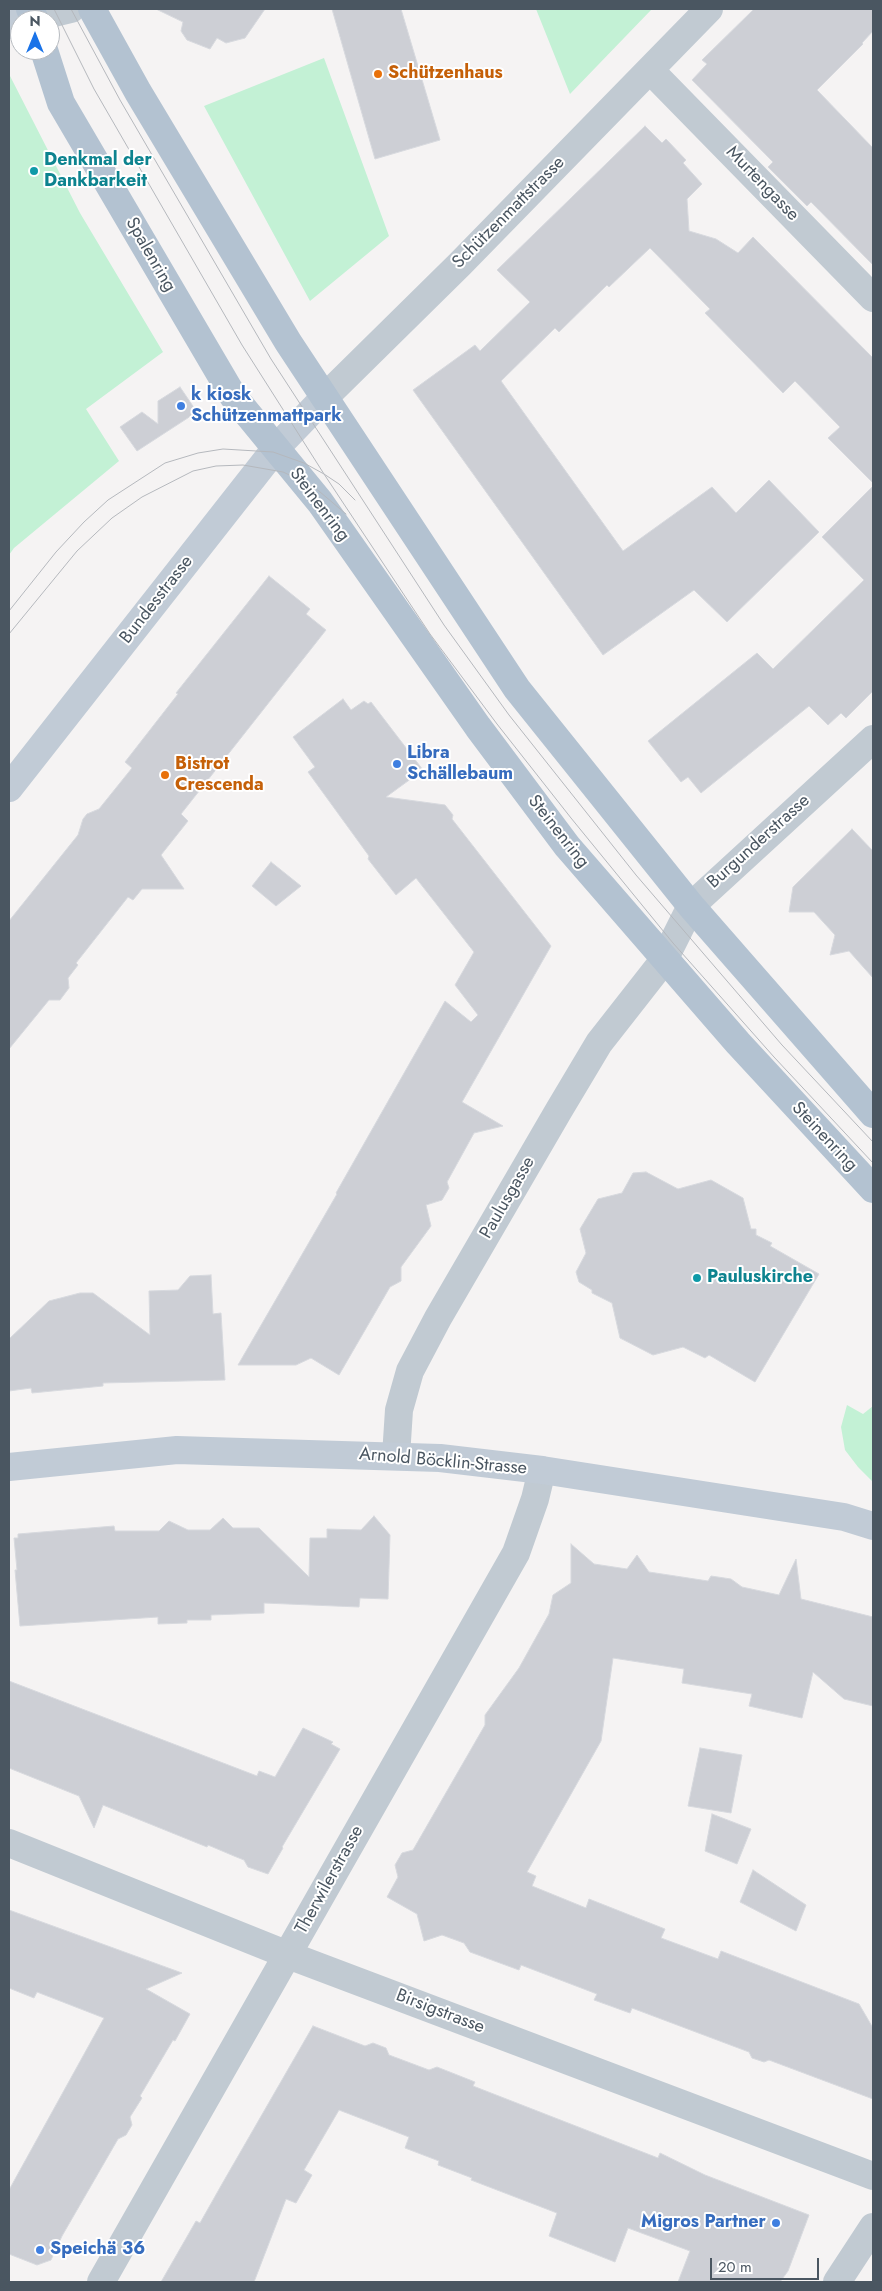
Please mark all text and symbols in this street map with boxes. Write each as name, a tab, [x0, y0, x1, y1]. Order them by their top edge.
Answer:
north arrow	[10, 10, 60, 60]
text: N	[29, 11, 41, 31]
place label: Schützenhaus	[388, 63, 503, 85]
marker: Schützenhaus	[372, 68, 384, 80]
street label: Murtengasse	[721, 142, 803, 226]
place label: Denkmal der Dankbarkeit	[44, 150, 152, 192]
street label: Schützenmattstrasse	[448, 152, 570, 274]
marker: Denkmal der Dankbarkeit	[28, 165, 40, 177]
street label: Spalenring	[120, 214, 180, 296]
place label: k kiosk Schützenmattpark	[191, 385, 342, 428]
marker: k kiosk Schützenmattpark	[175, 400, 187, 412]
street label: Steinenring	[284, 464, 354, 546]
street label: Bundesstrasse	[116, 552, 198, 648]
place label: Libra Schällebaum	[407, 743, 513, 786]
place label: Bistrot Crescenda	[175, 754, 264, 796]
marker: Libra Schällebaum	[391, 758, 403, 770]
marker: Bistrot Crescenda	[159, 769, 171, 781]
street label: Burgunderstrasse	[703, 790, 815, 894]
street label: Steinenring	[523, 791, 593, 873]
street label: Steinenring	[786, 1098, 862, 1176]
street label: Paulusgasse	[476, 1153, 540, 1243]
place label: Pauluskirche	[707, 1267, 813, 1289]
marker: Pauluskirche	[691, 1272, 703, 1284]
street label: Arnold Böcklin-Strasse	[358, 1444, 528, 1480]
street label: Therwilerstrasse	[291, 1822, 369, 1938]
street label: Birsigstrasse	[393, 1985, 487, 2039]
place label: Migros Partner	[641, 2212, 766, 2234]
marker: Migros Partner	[770, 2217, 782, 2229]
place label: Speichä 36	[50, 2239, 145, 2261]
marker: Speichä 36	[34, 2244, 46, 2256]
scale bar	[712, 2248, 821, 2280]
text: 20 m	[718, 2256, 752, 2278]

